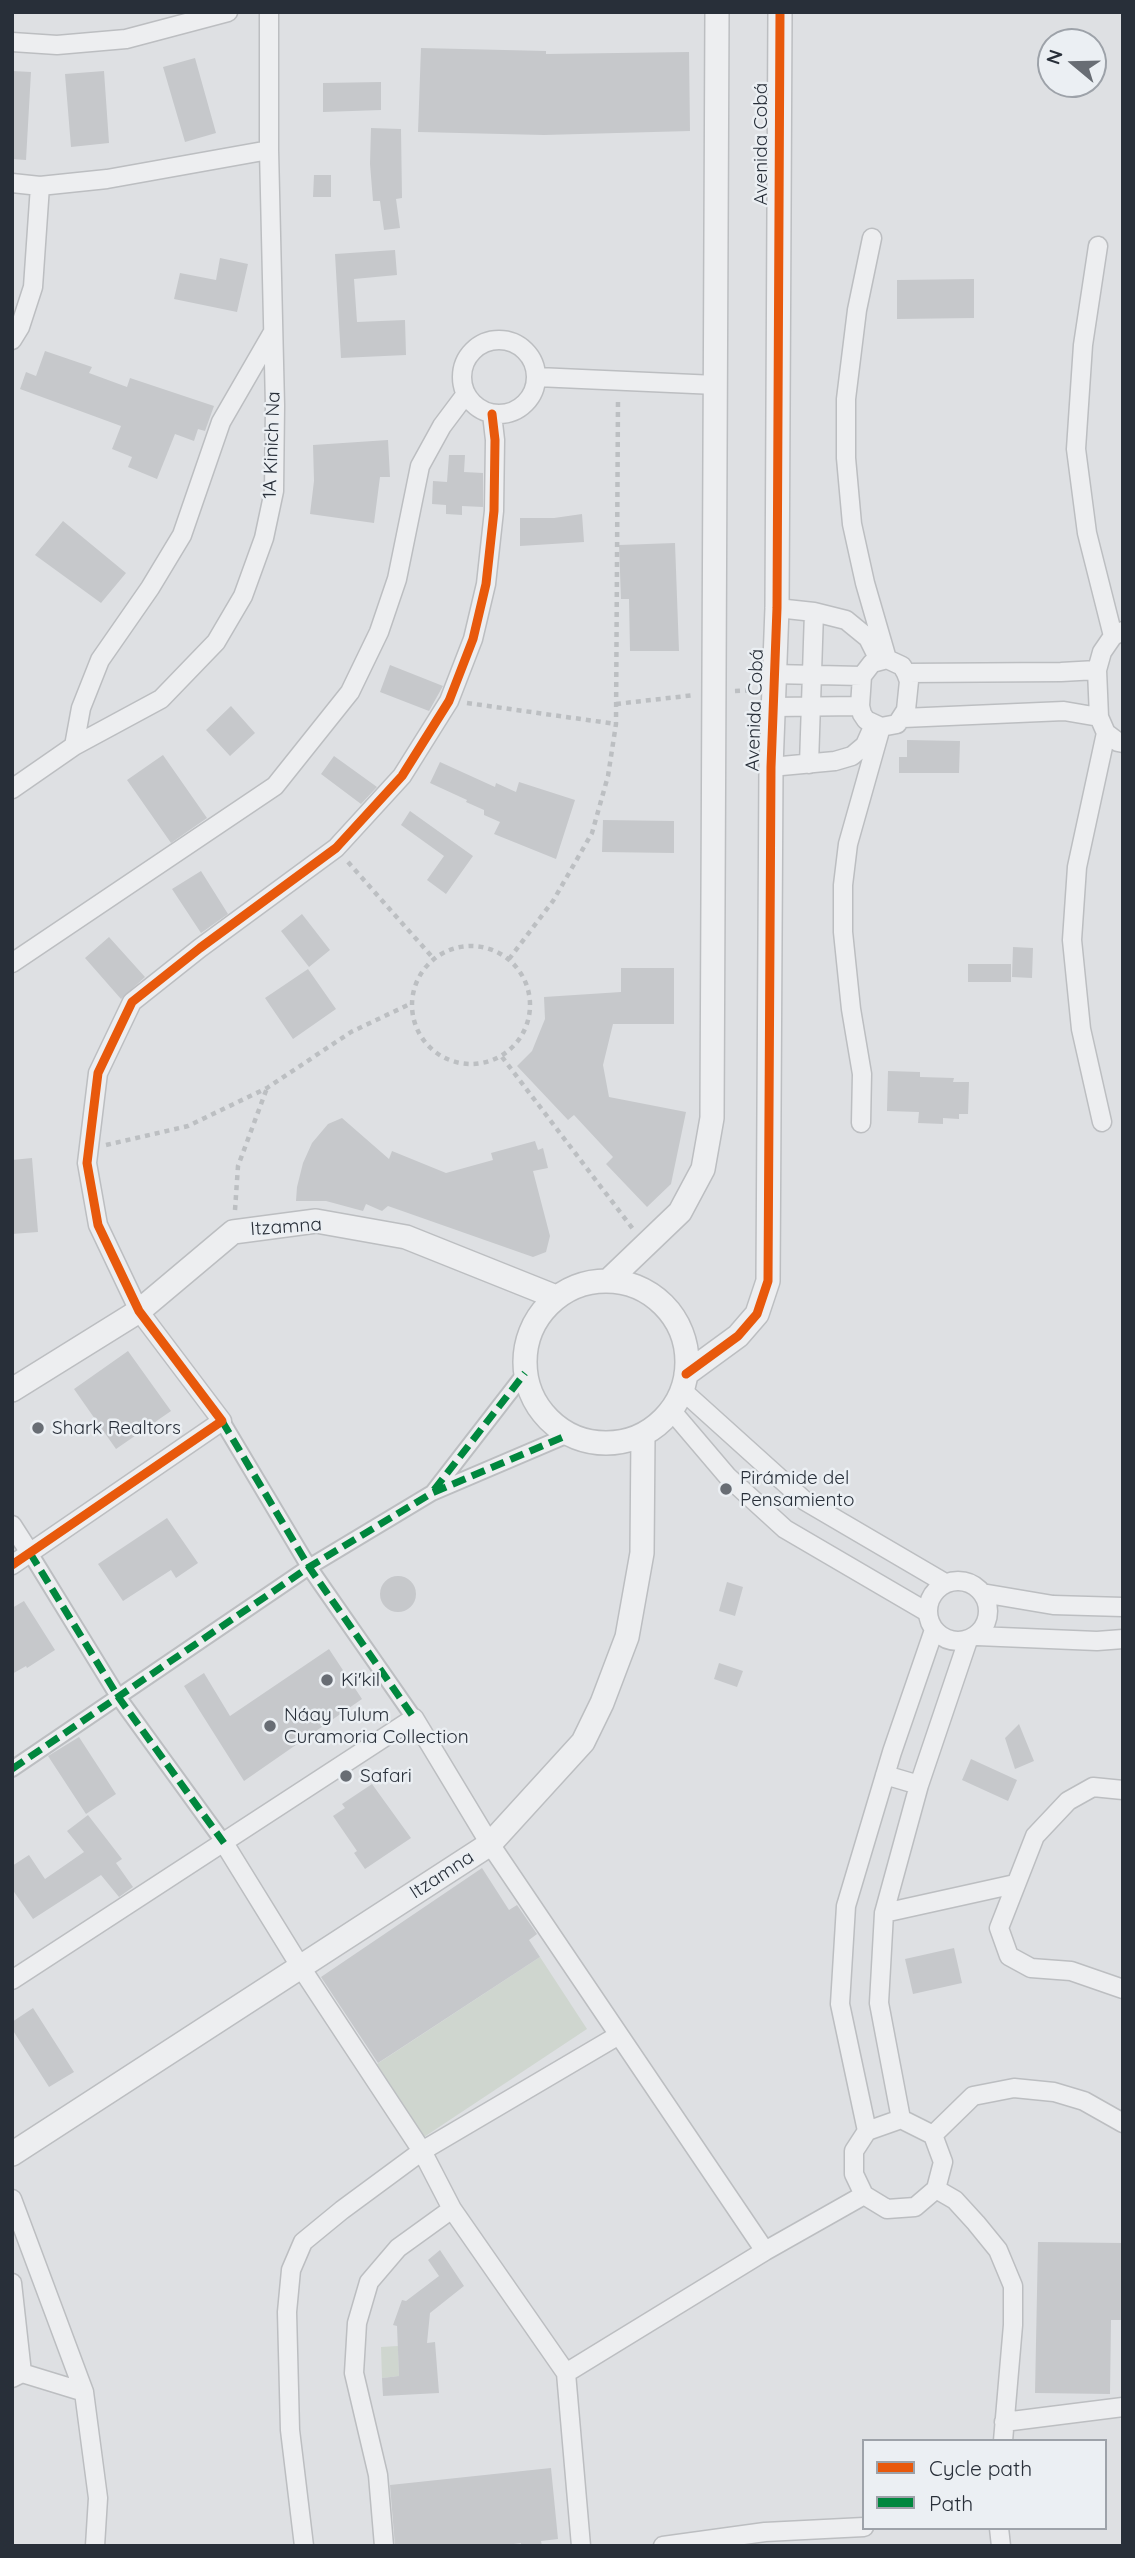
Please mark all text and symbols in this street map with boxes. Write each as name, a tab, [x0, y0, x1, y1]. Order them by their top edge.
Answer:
north arrow	[1037, 28, 1107, 98]
text: N	[1040, 46, 1068, 67]
street label: Avenida Cobá	[750, 83, 772, 205]
street label: 1A Kinich Na	[259, 391, 285, 499]
street label: Avenida Cobá	[741, 648, 769, 772]
street label: Itzamna	[249, 1213, 323, 1241]
place label: Shark Realtors	[52, 1417, 181, 1439]
marker: Shark Realtors	[30, 1420, 46, 1436]
place label: Pirámide del Pensamiento	[740, 1467, 854, 1511]
marker: Pirámide del Pensamiento	[718, 1481, 734, 1497]
place label: Ki'kil	[341, 1669, 380, 1691]
marker: Ki'kil	[319, 1672, 335, 1688]
place label: Náay Tulum Curamoria Collection	[284, 1704, 469, 1748]
marker: Náay Tulum Curamoria Collection	[262, 1718, 278, 1734]
place label: Safari	[360, 1765, 412, 1787]
marker: Safari	[338, 1768, 354, 1784]
street label: Itzamna	[406, 1846, 478, 1904]
legend	[862, 2439, 1107, 2530]
text: Cycle path	[929, 2455, 1032, 2481]
text: Path	[929, 2490, 973, 2516]

